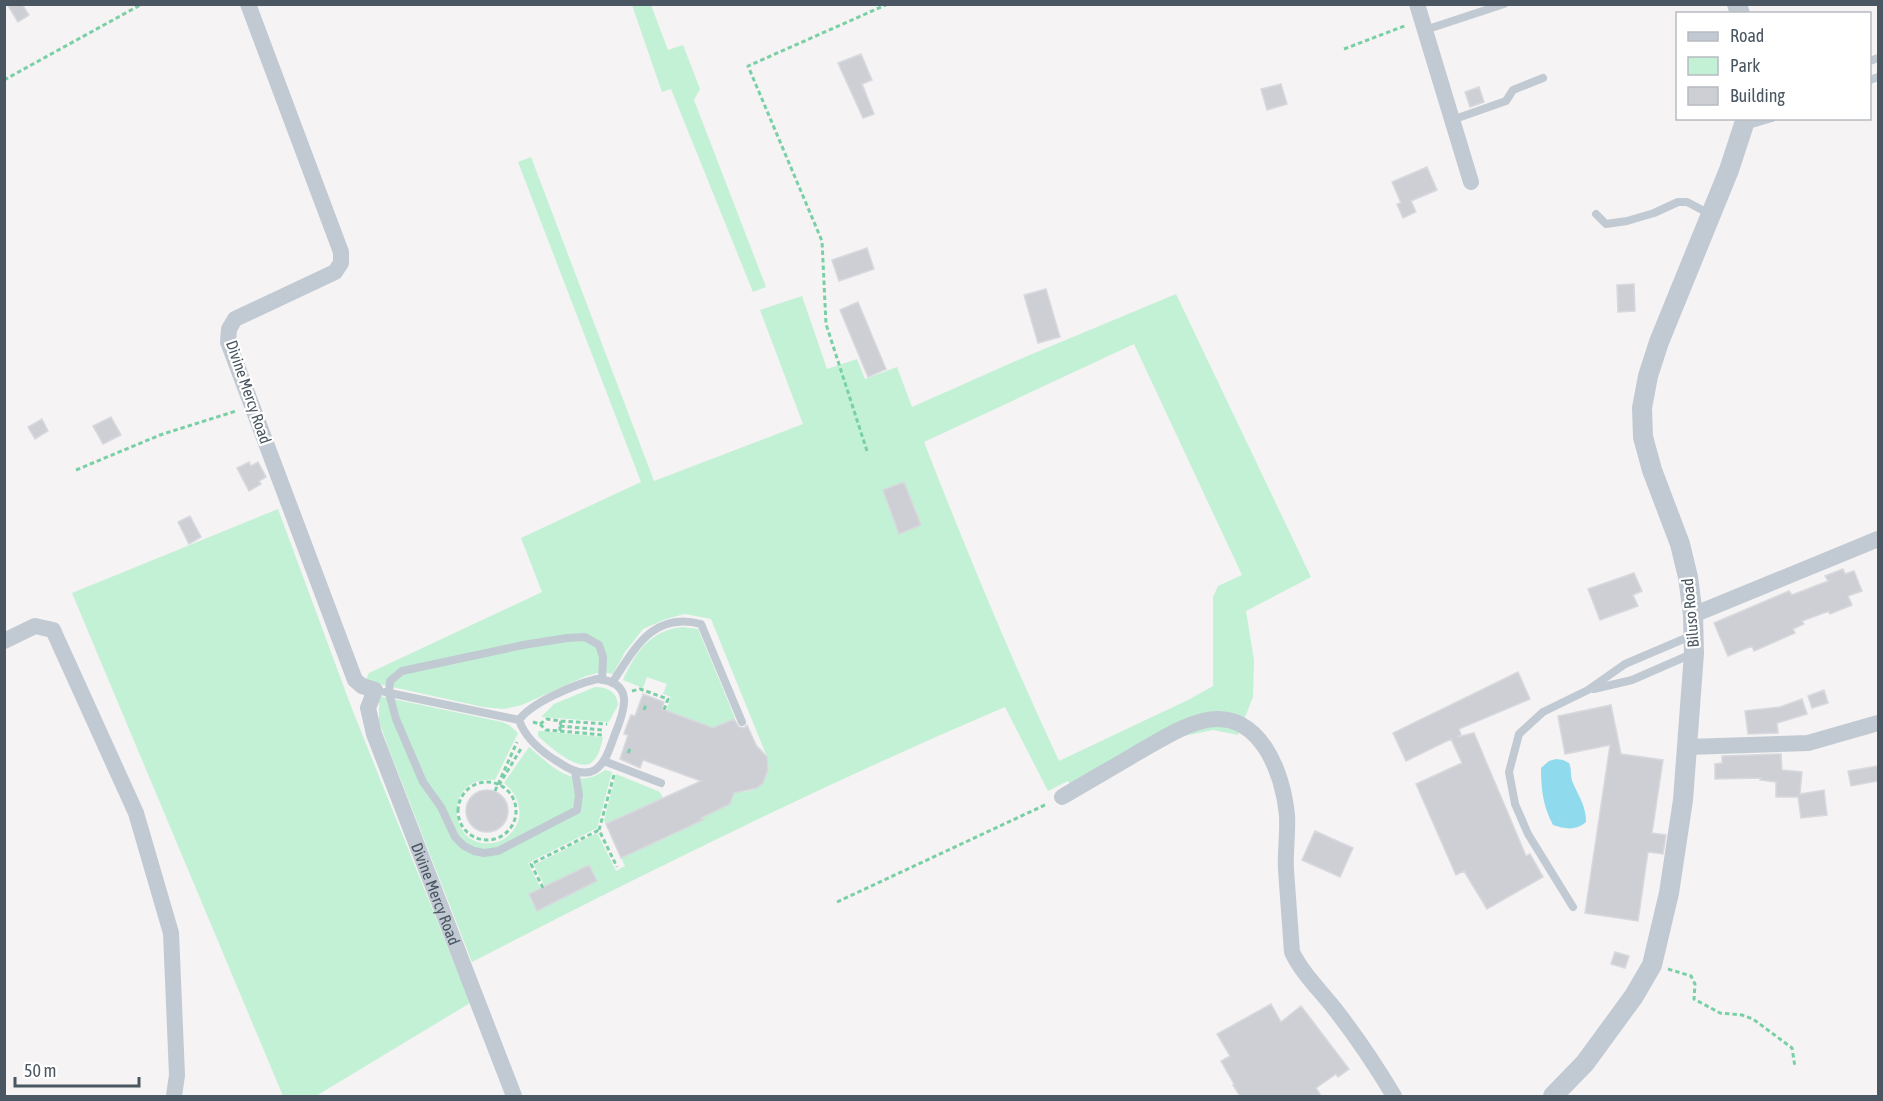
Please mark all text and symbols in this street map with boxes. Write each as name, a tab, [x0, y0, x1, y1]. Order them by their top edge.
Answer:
legend	[1676, 12, 1871, 120]
text: Road	[1730, 25, 1764, 46]
text: Park	[1730, 55, 1760, 76]
text: Building	[1730, 85, 1785, 106]
street label: Divine Mercy Road	[222, 338, 275, 446]
street label: Biluso Road	[1678, 578, 1702, 648]
street label: Divine Mercy Road	[408, 840, 464, 947]
scale bar	[15, 1050, 140, 1088]
text: 50 m	[24, 1060, 56, 1081]

